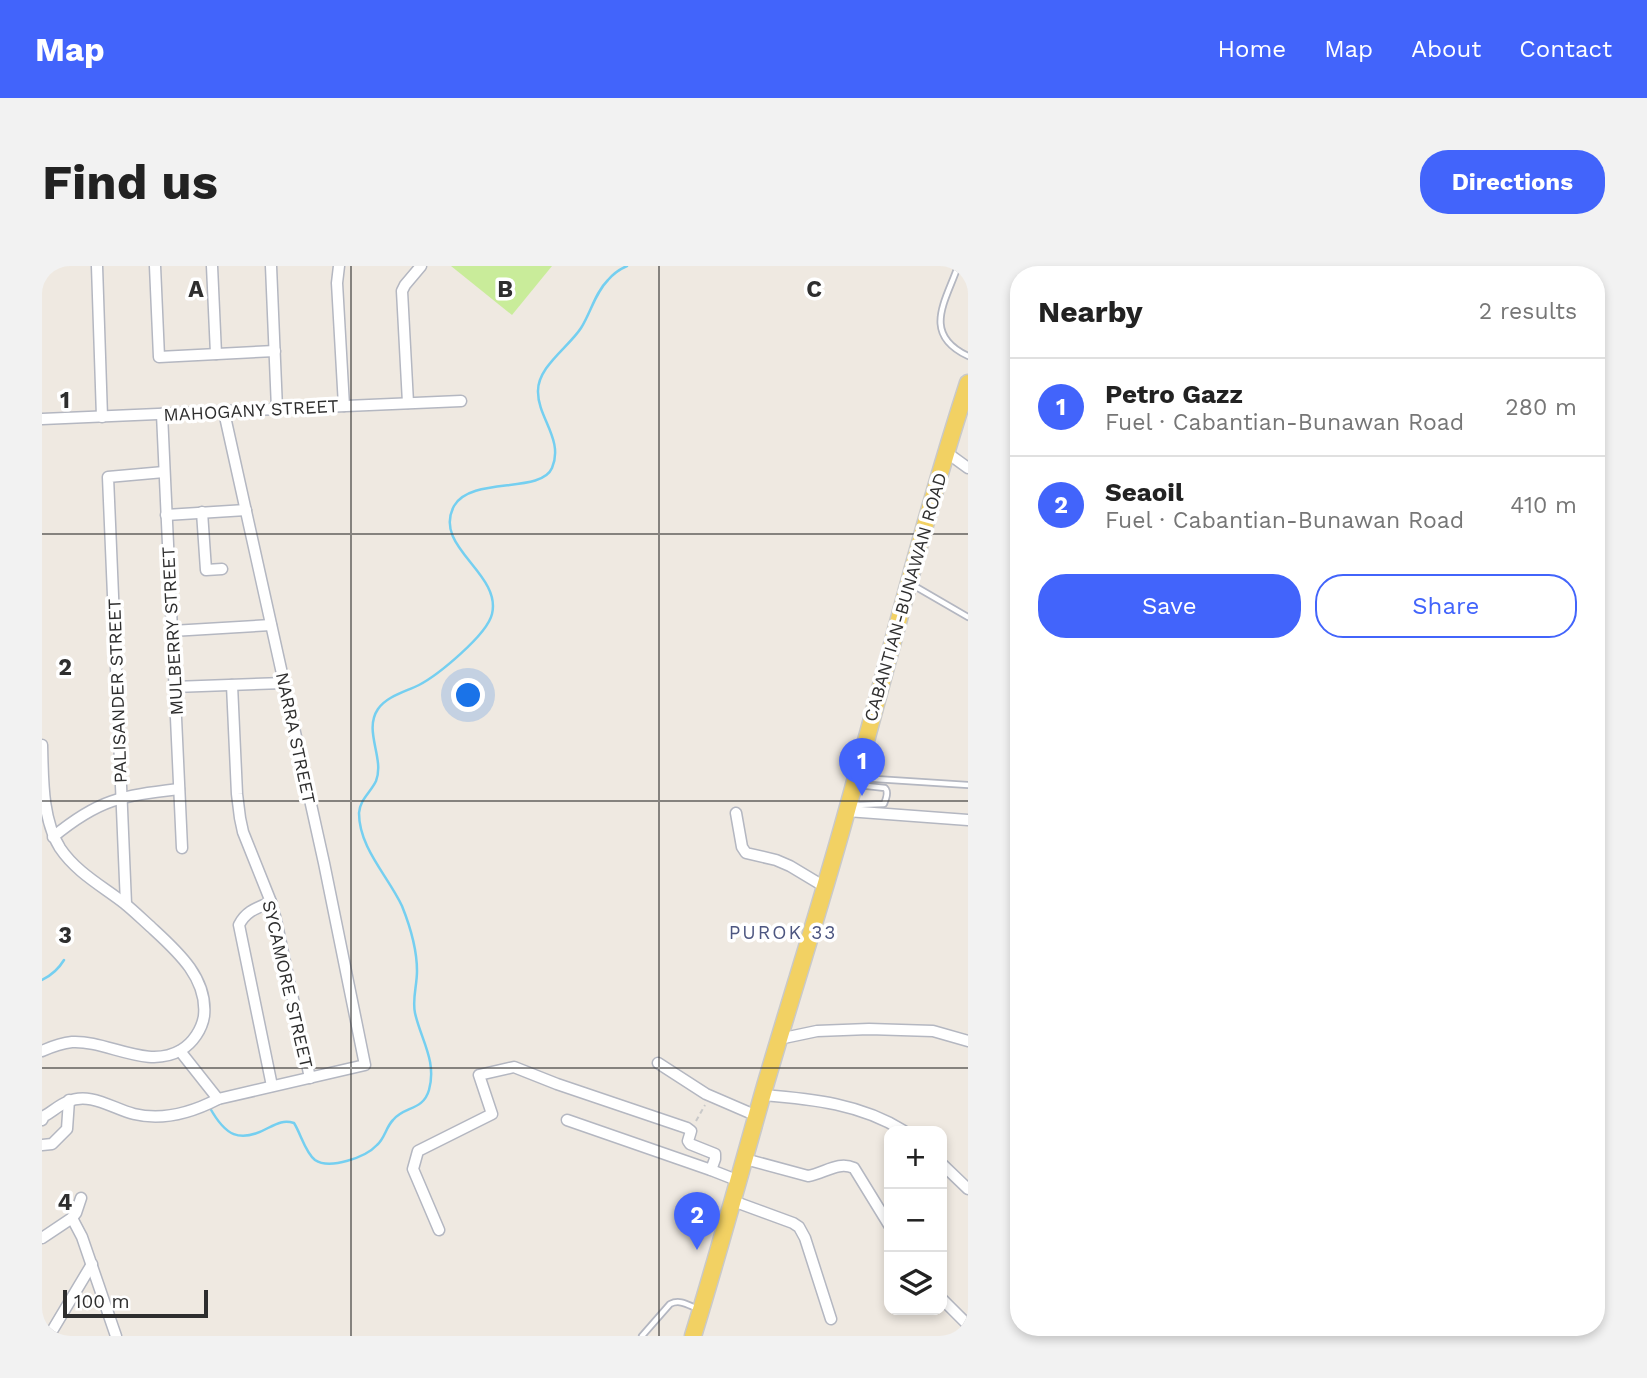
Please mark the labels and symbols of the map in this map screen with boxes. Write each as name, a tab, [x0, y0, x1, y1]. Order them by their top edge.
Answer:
text: A	[188, 276, 204, 303]
text: B	[497, 276, 513, 303]
text: C	[806, 276, 822, 303]
text: 1	[60, 387, 70, 414]
street label: MAHOGANY STREET	[163, 395, 339, 425]
street label: CABANTIAN-BUNAWAN ROAD	[859, 470, 951, 724]
street label: MULBERRY STREET	[157, 546, 187, 716]
street label: PALISANDER STREET	[103, 598, 131, 784]
text: 2	[58, 654, 72, 681]
street label: NARRA STREET	[272, 670, 320, 806]
your location	[451, 678, 485, 712]
pin: 1	[839, 738, 885, 796]
street label: SYCAMORE STREET	[258, 898, 318, 1070]
district label: PUROK 33	[729, 921, 837, 944]
text: 3	[58, 922, 72, 949]
text: 4	[58, 1189, 73, 1216]
pin: 2	[674, 1192, 720, 1250]
scale bar	[63, 1287, 208, 1319]

